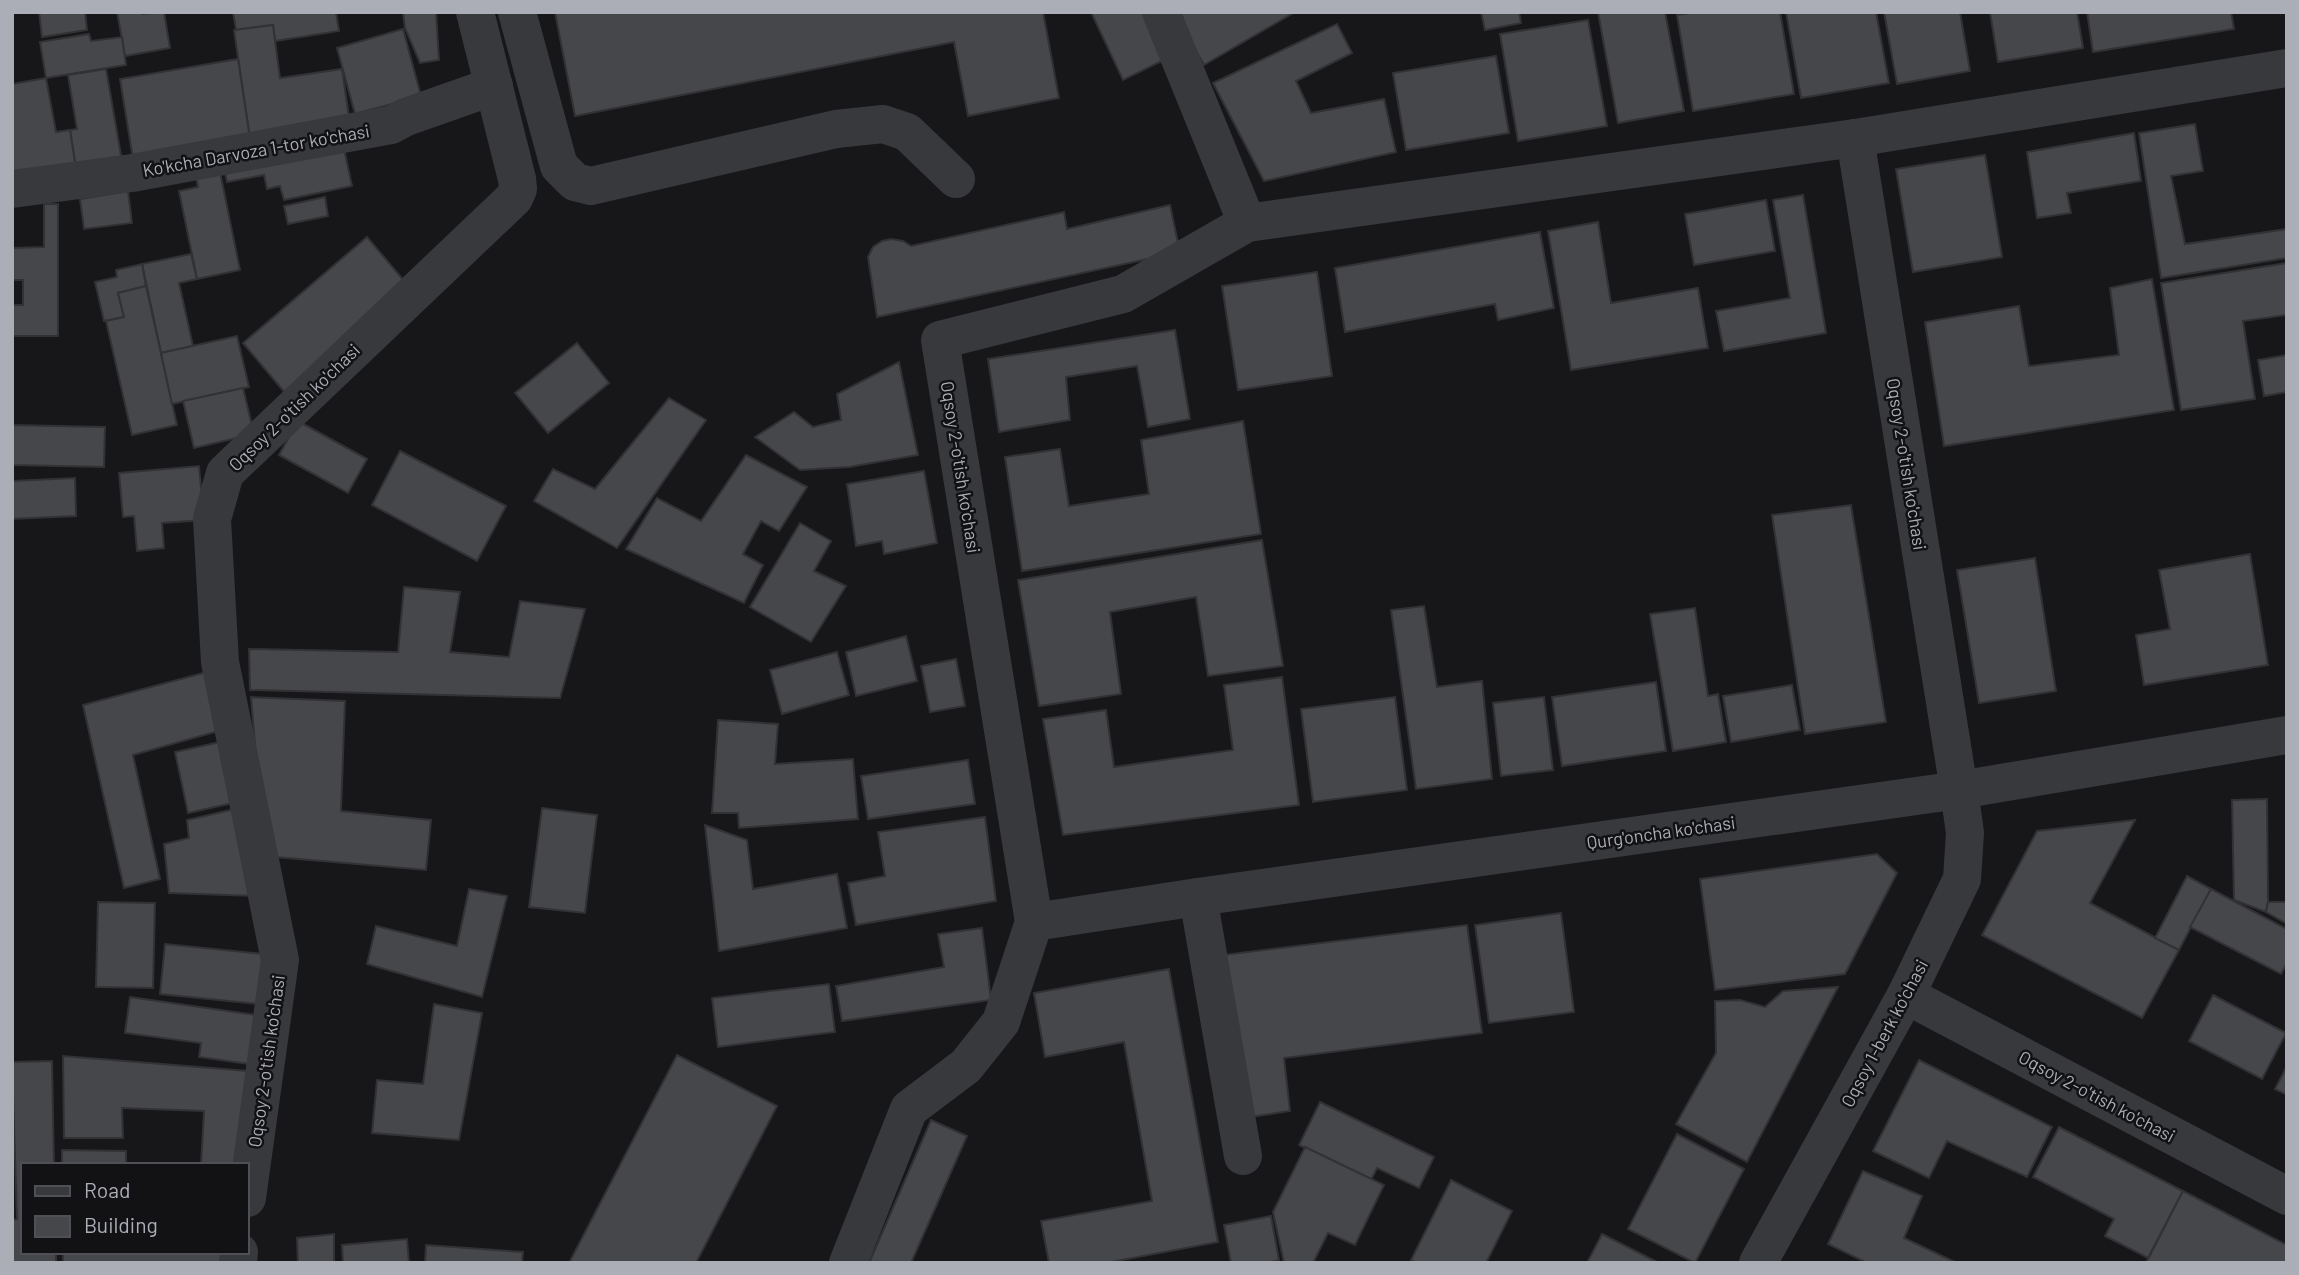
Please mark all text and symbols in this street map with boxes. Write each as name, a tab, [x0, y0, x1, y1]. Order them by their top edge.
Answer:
street label: Ko'kcha Darvoza 1-tor ko'chasi	[141, 119, 371, 181]
street label: Oqsoy 2-o'tish ko'chasi	[224, 339, 364, 475]
street label: Oqsoy 2-o'tish ko'chasi	[1883, 376, 1931, 552]
street label: Oqsoy 2-o'tish ko'chasi	[937, 379, 985, 555]
street label: Qurg'oncha ko'chasi	[1585, 811, 1737, 853]
street label: Oqsoy 1-berk ko'chasi	[1836, 955, 1932, 1111]
street label: Oqsoy 2-o'tish ko'chasi	[243, 973, 289, 1149]
street label: Oqsoy 2-o'tish ko'chasi	[2015, 1045, 2179, 1147]
legend	[21, 1163, 248, 1254]
text: Road	[84, 1177, 130, 1202]
text: Building	[84, 1212, 158, 1237]

